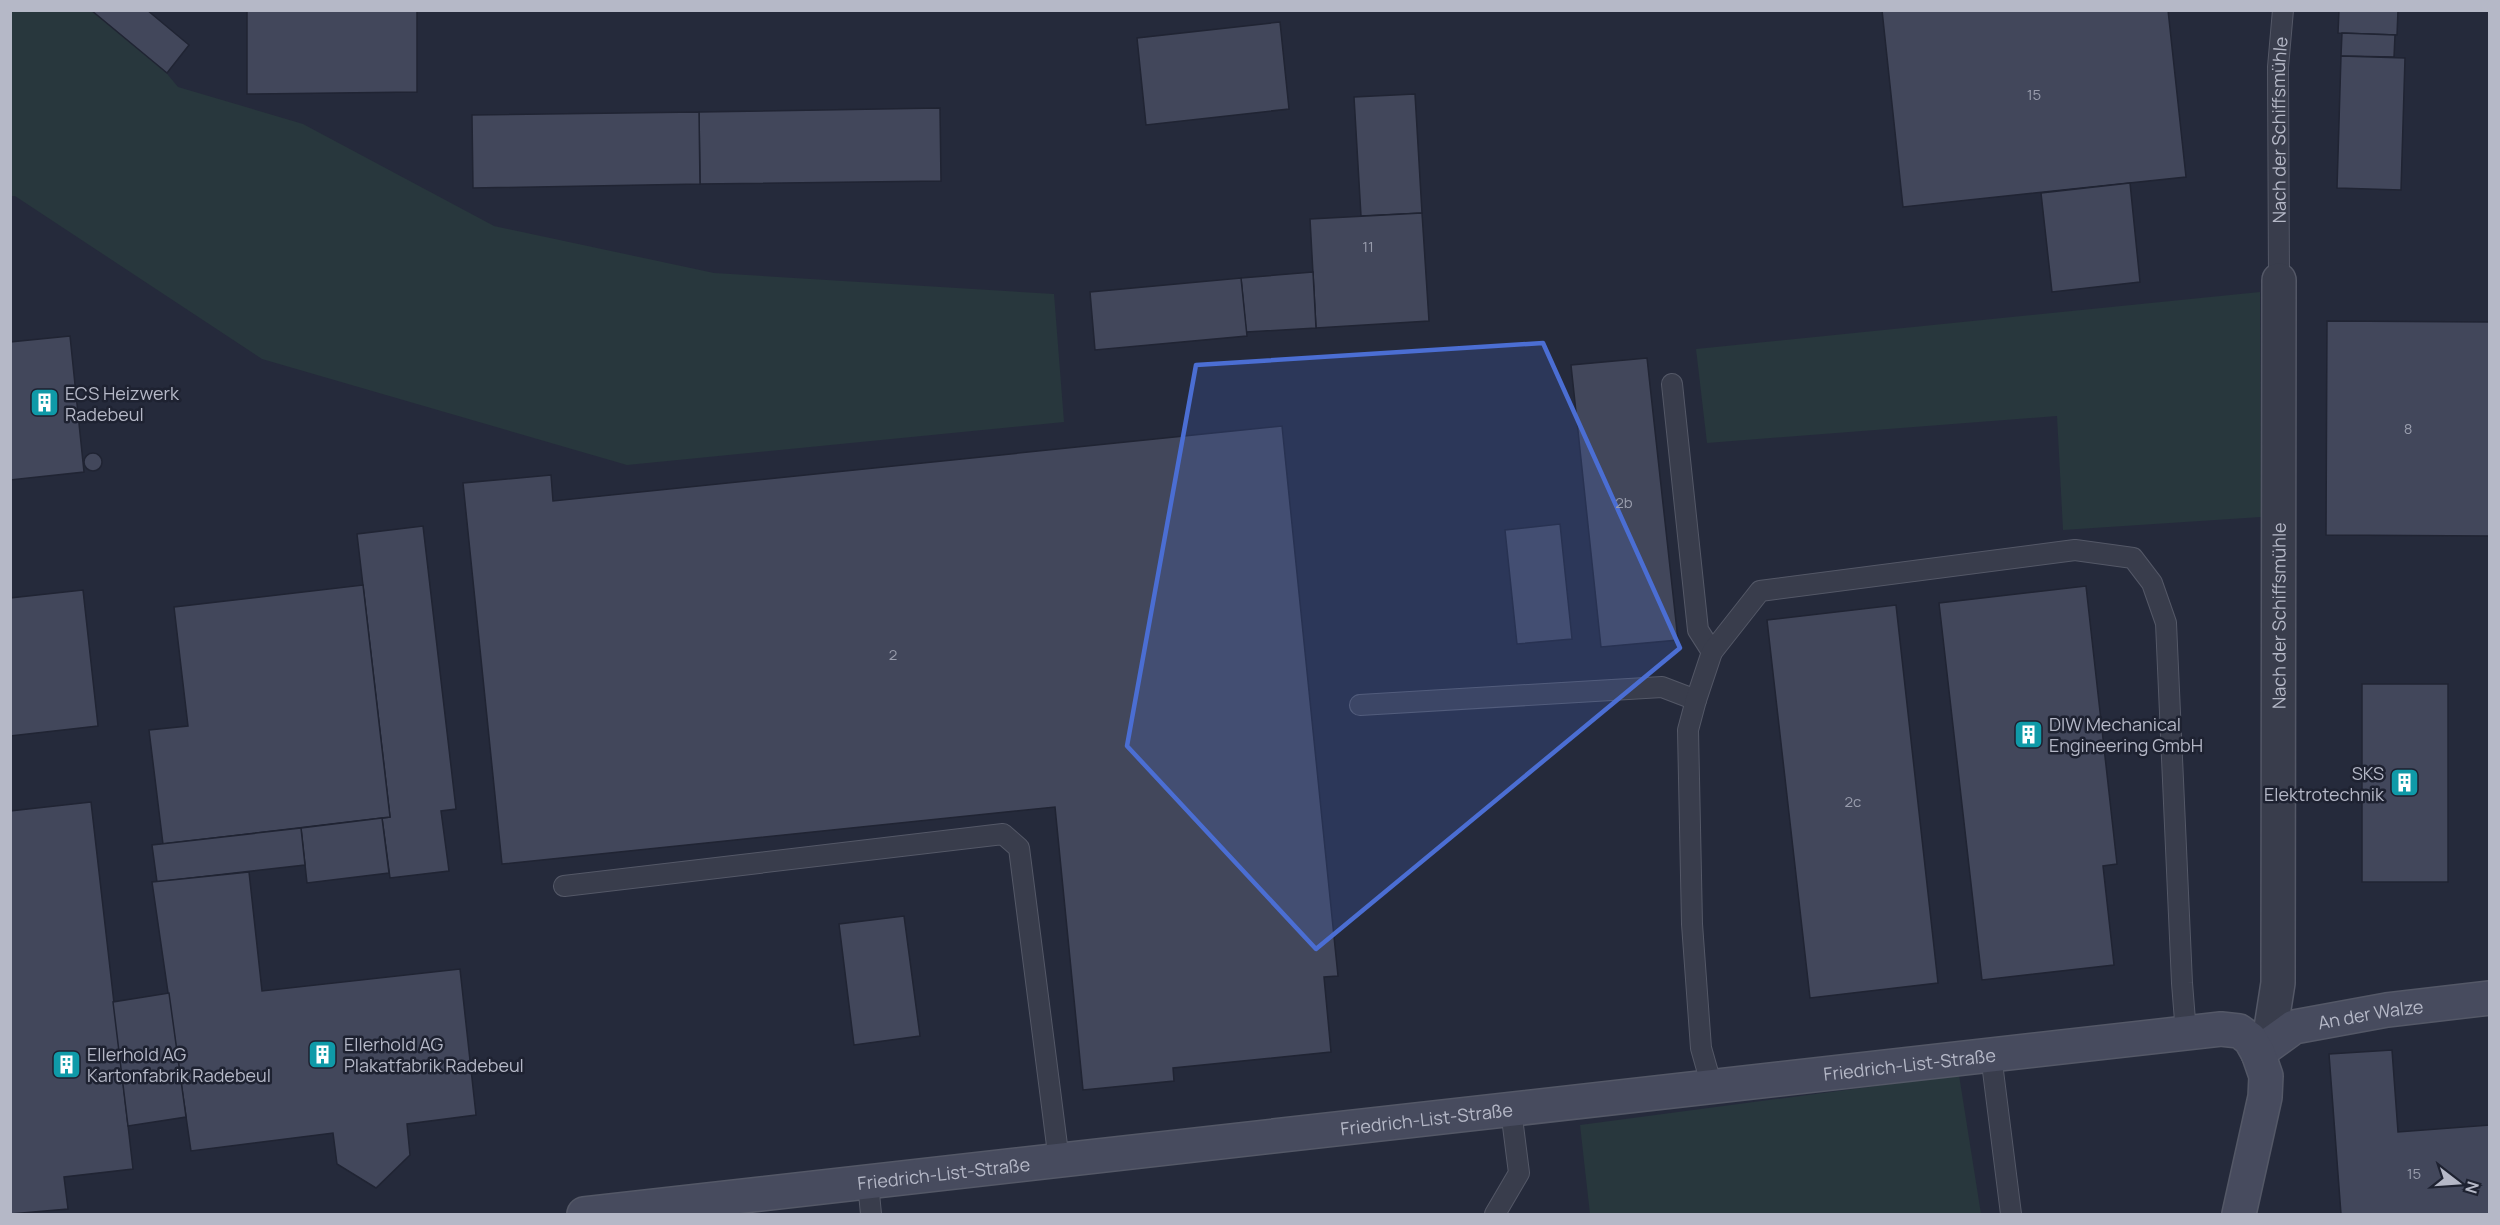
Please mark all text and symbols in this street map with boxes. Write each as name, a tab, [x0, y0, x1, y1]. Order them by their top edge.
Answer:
street label: Nach der Schiffsmühle	[2266, 36, 2293, 223]
house number: 15	[2027, 84, 2041, 105]
house number: 11	[1362, 236, 1374, 257]
place label: ECS Heizwerk Radebeul	[65, 381, 180, 426]
building icon: ECS Heizwerk Radebeul	[28, 387, 60, 419]
house number: 8	[2404, 418, 2412, 439]
house number: 2b	[1615, 492, 1633, 513]
street label: Nach der Schiffsmühle	[2266, 522, 2291, 709]
house number: 2	[889, 644, 897, 665]
place label: DIW Mechanical Engineering GmbH	[2049, 712, 2203, 757]
building icon: DIW Mechanical Engineering GmbH	[2012, 718, 2044, 750]
place label: SKS Elektrotechnik	[2264, 761, 2385, 806]
building icon: SKS Elektrotechnik	[2389, 767, 2421, 799]
house number: 2c	[1845, 791, 1861, 812]
street label: An der Walze	[2316, 994, 2425, 1034]
place label: Ellerhold AG Plakatfabrik Radebeul	[344, 1032, 524, 1077]
building icon: Ellerhold AG Plakatfabrik Radebeul	[307, 1038, 339, 1070]
place label: Ellerhold AG Kartonfabrik Radebeul	[87, 1042, 271, 1087]
street label: Friedrich-List-Straße	[1822, 1043, 1997, 1086]
building icon: Ellerhold AG Kartonfabrik Radebeul	[50, 1048, 82, 1080]
street label: Friedrich-List-Straße	[1339, 1097, 1514, 1140]
street label: Friedrich-List-Straße	[856, 1152, 1031, 1195]
north arrow	[2428, 1153, 2488, 1213]
house number: 15	[2407, 1163, 2421, 1184]
text: N	[2460, 1179, 2485, 1196]

